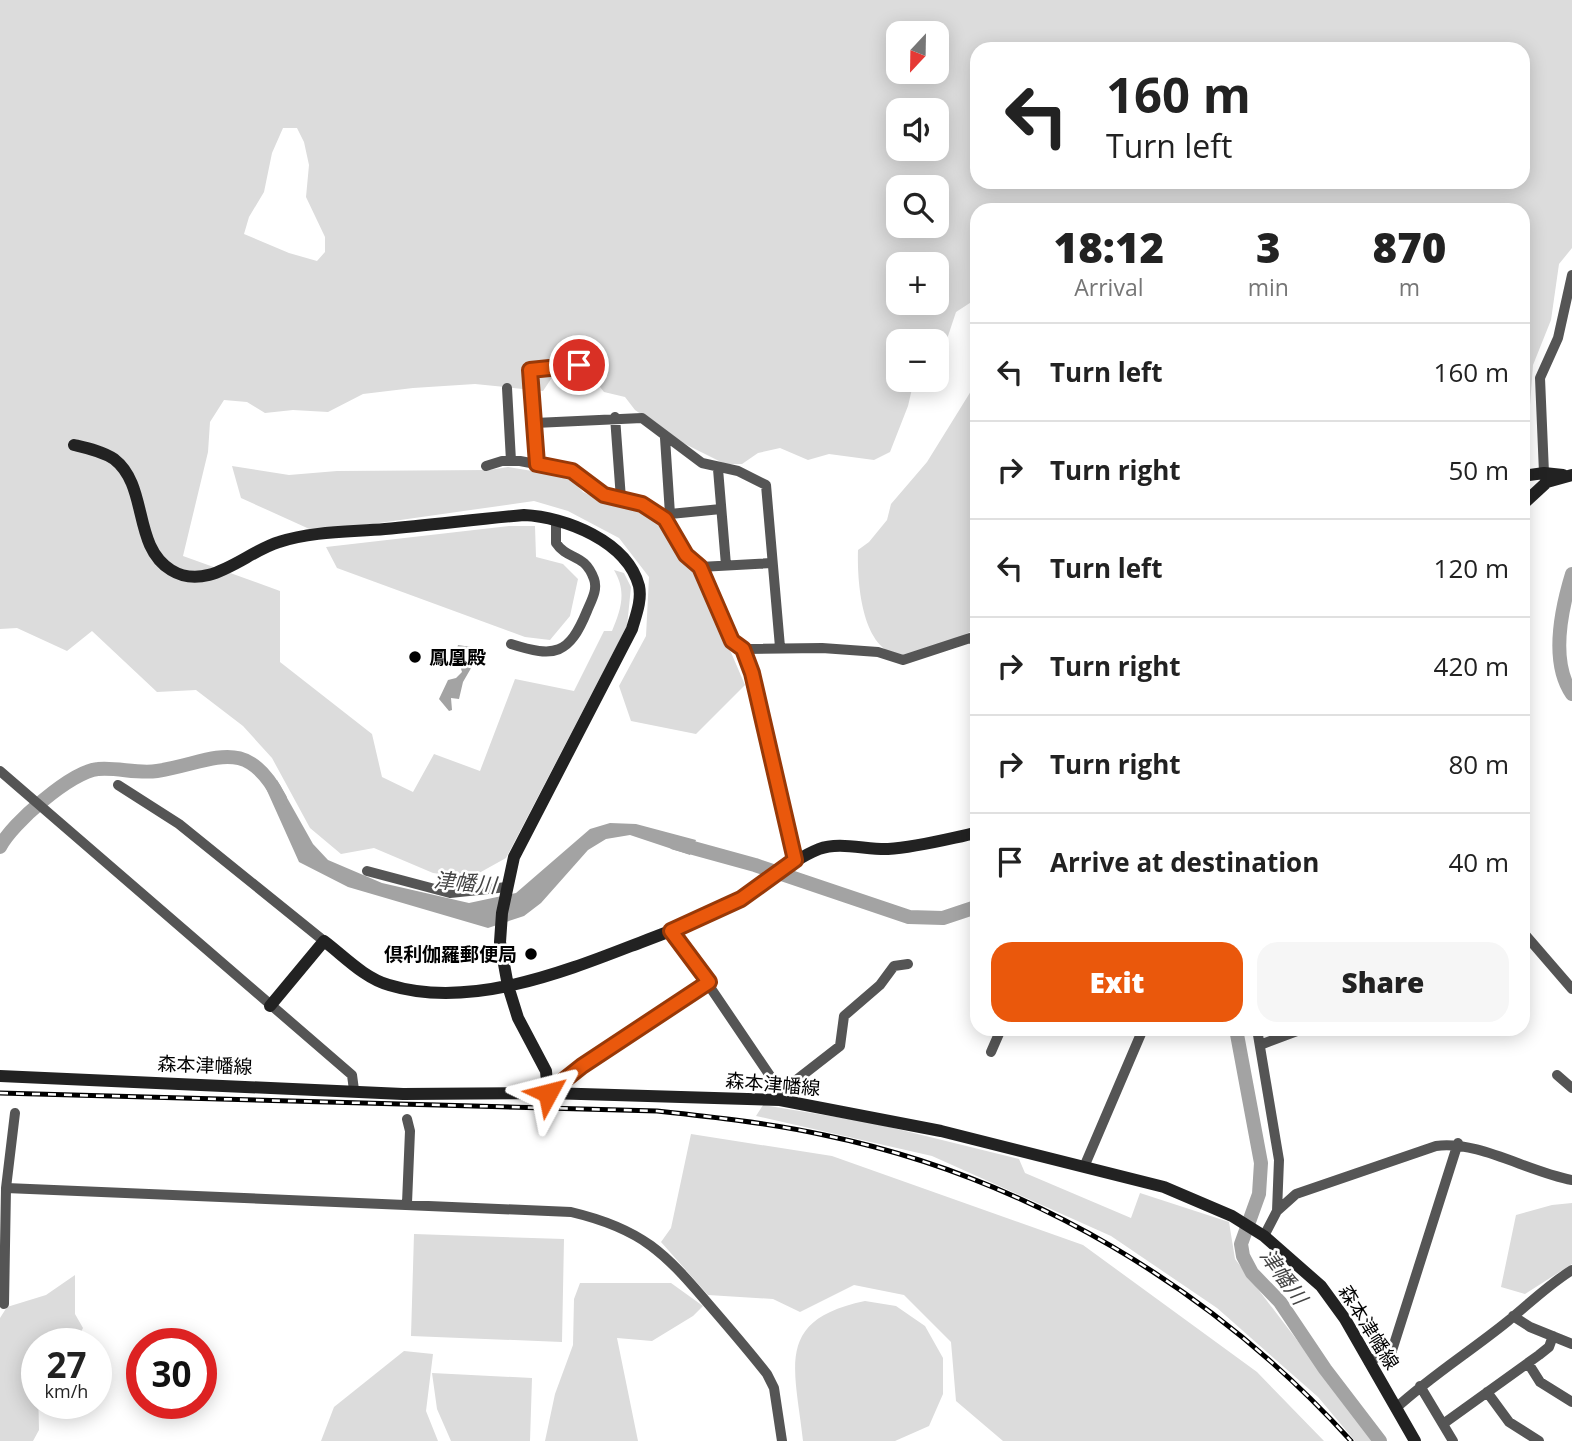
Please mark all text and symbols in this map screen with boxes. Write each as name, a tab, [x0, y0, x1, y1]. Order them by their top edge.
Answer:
north arrow	[886, 21, 948, 84]
map controls	[886, 21, 949, 392]
text: 160 m	[1106, 61, 1251, 127]
icon: left	[991, 70, 1082, 161]
button: sound	[886, 98, 949, 161]
text: Turn left	[1106, 124, 1232, 167]
button: search	[886, 175, 949, 238]
text: 18:12	[1054, 218, 1164, 275]
text: 3	[1256, 218, 1281, 275]
text: 870	[1373, 218, 1446, 275]
button: +	[886, 252, 949, 315]
text: Arrival	[1074, 271, 1144, 303]
text: min	[1248, 271, 1289, 303]
text: m	[1399, 271, 1420, 303]
button: −	[886, 329, 949, 392]
pin	[549, 335, 609, 395]
icon: arrive	[560, 346, 598, 384]
icon: left	[991, 353, 1029, 391]
text: Turn left	[1050, 354, 1162, 390]
text: 160 m	[1434, 354, 1509, 390]
icon: right	[991, 451, 1029, 489]
text: Turn right	[1050, 452, 1181, 488]
text: 50 m	[1448, 452, 1509, 488]
icon: left	[991, 549, 1029, 587]
text: Turn left	[1050, 550, 1162, 586]
text: 120 m	[1434, 550, 1509, 586]
place label: 鳳凰殿	[429, 644, 486, 670]
icon: right	[991, 647, 1029, 685]
text: Turn right	[1050, 648, 1181, 684]
text: 420 m	[1434, 648, 1509, 684]
marker: 鳳凰殿	[407, 649, 423, 665]
icon: right	[991, 745, 1029, 783]
text: Turn right	[1050, 746, 1181, 782]
text: 80 m	[1448, 746, 1509, 782]
icon: arrive	[991, 843, 1029, 881]
text: Arrive at destination	[1050, 844, 1319, 880]
text: 40 m	[1448, 844, 1509, 880]
water label: 津幡川	[432, 865, 500, 899]
place label: 倶利伽羅郵便局	[384, 941, 517, 967]
button: Exit	[991, 942, 1243, 1022]
button: Share	[1257, 942, 1509, 1022]
marker: 倶利伽羅郵便局	[523, 946, 539, 962]
street label: 森本津幡線	[157, 1050, 253, 1080]
position arrow	[511, 1056, 585, 1130]
street label: 森本津幡線	[725, 1067, 821, 1101]
water label: 津幡川	[1254, 1242, 1315, 1311]
street label: 森本津幡線	[1333, 1280, 1405, 1374]
speed limit sign: 30	[126, 1328, 217, 1419]
text: 27	[46, 1341, 87, 1388]
text: km/h	[45, 1379, 88, 1403]

